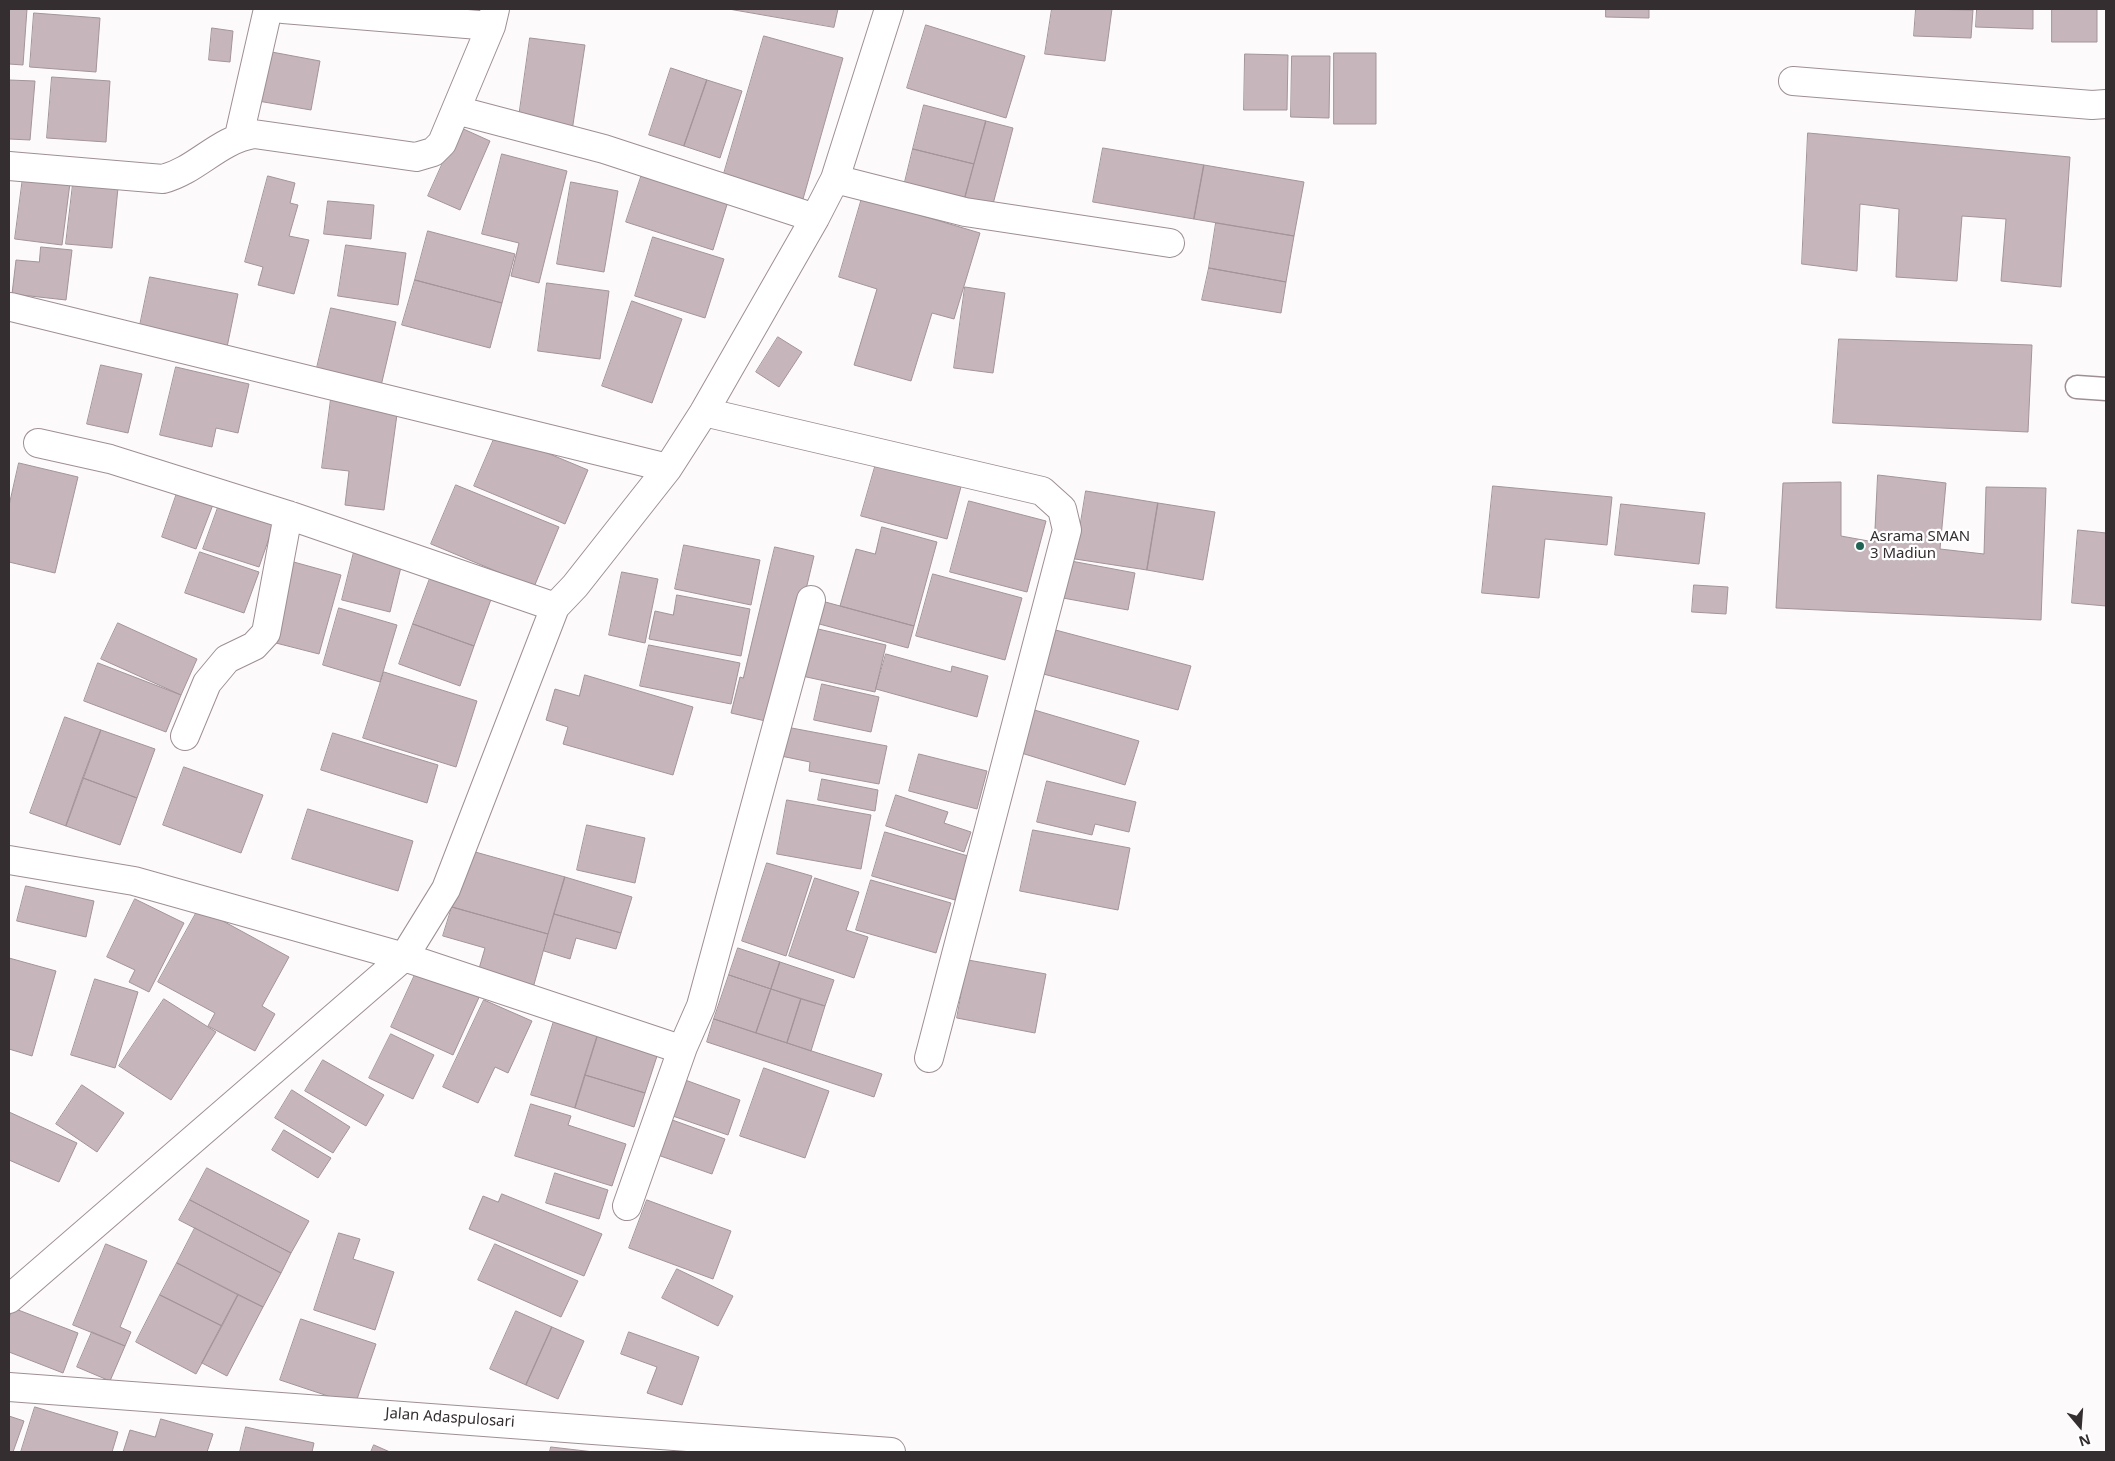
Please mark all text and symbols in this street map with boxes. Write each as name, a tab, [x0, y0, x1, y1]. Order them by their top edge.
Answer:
place label: Asrama SMAN 3 Madiun	[1870, 528, 1970, 563]
marker: Asrama SMAN 3 Madiun	[1854, 540, 1866, 552]
north arrow	[2055, 1401, 2105, 1451]
street label: Jalan Adaspulosari	[385, 1405, 515, 1431]
text: N	[2076, 1430, 2093, 1452]

